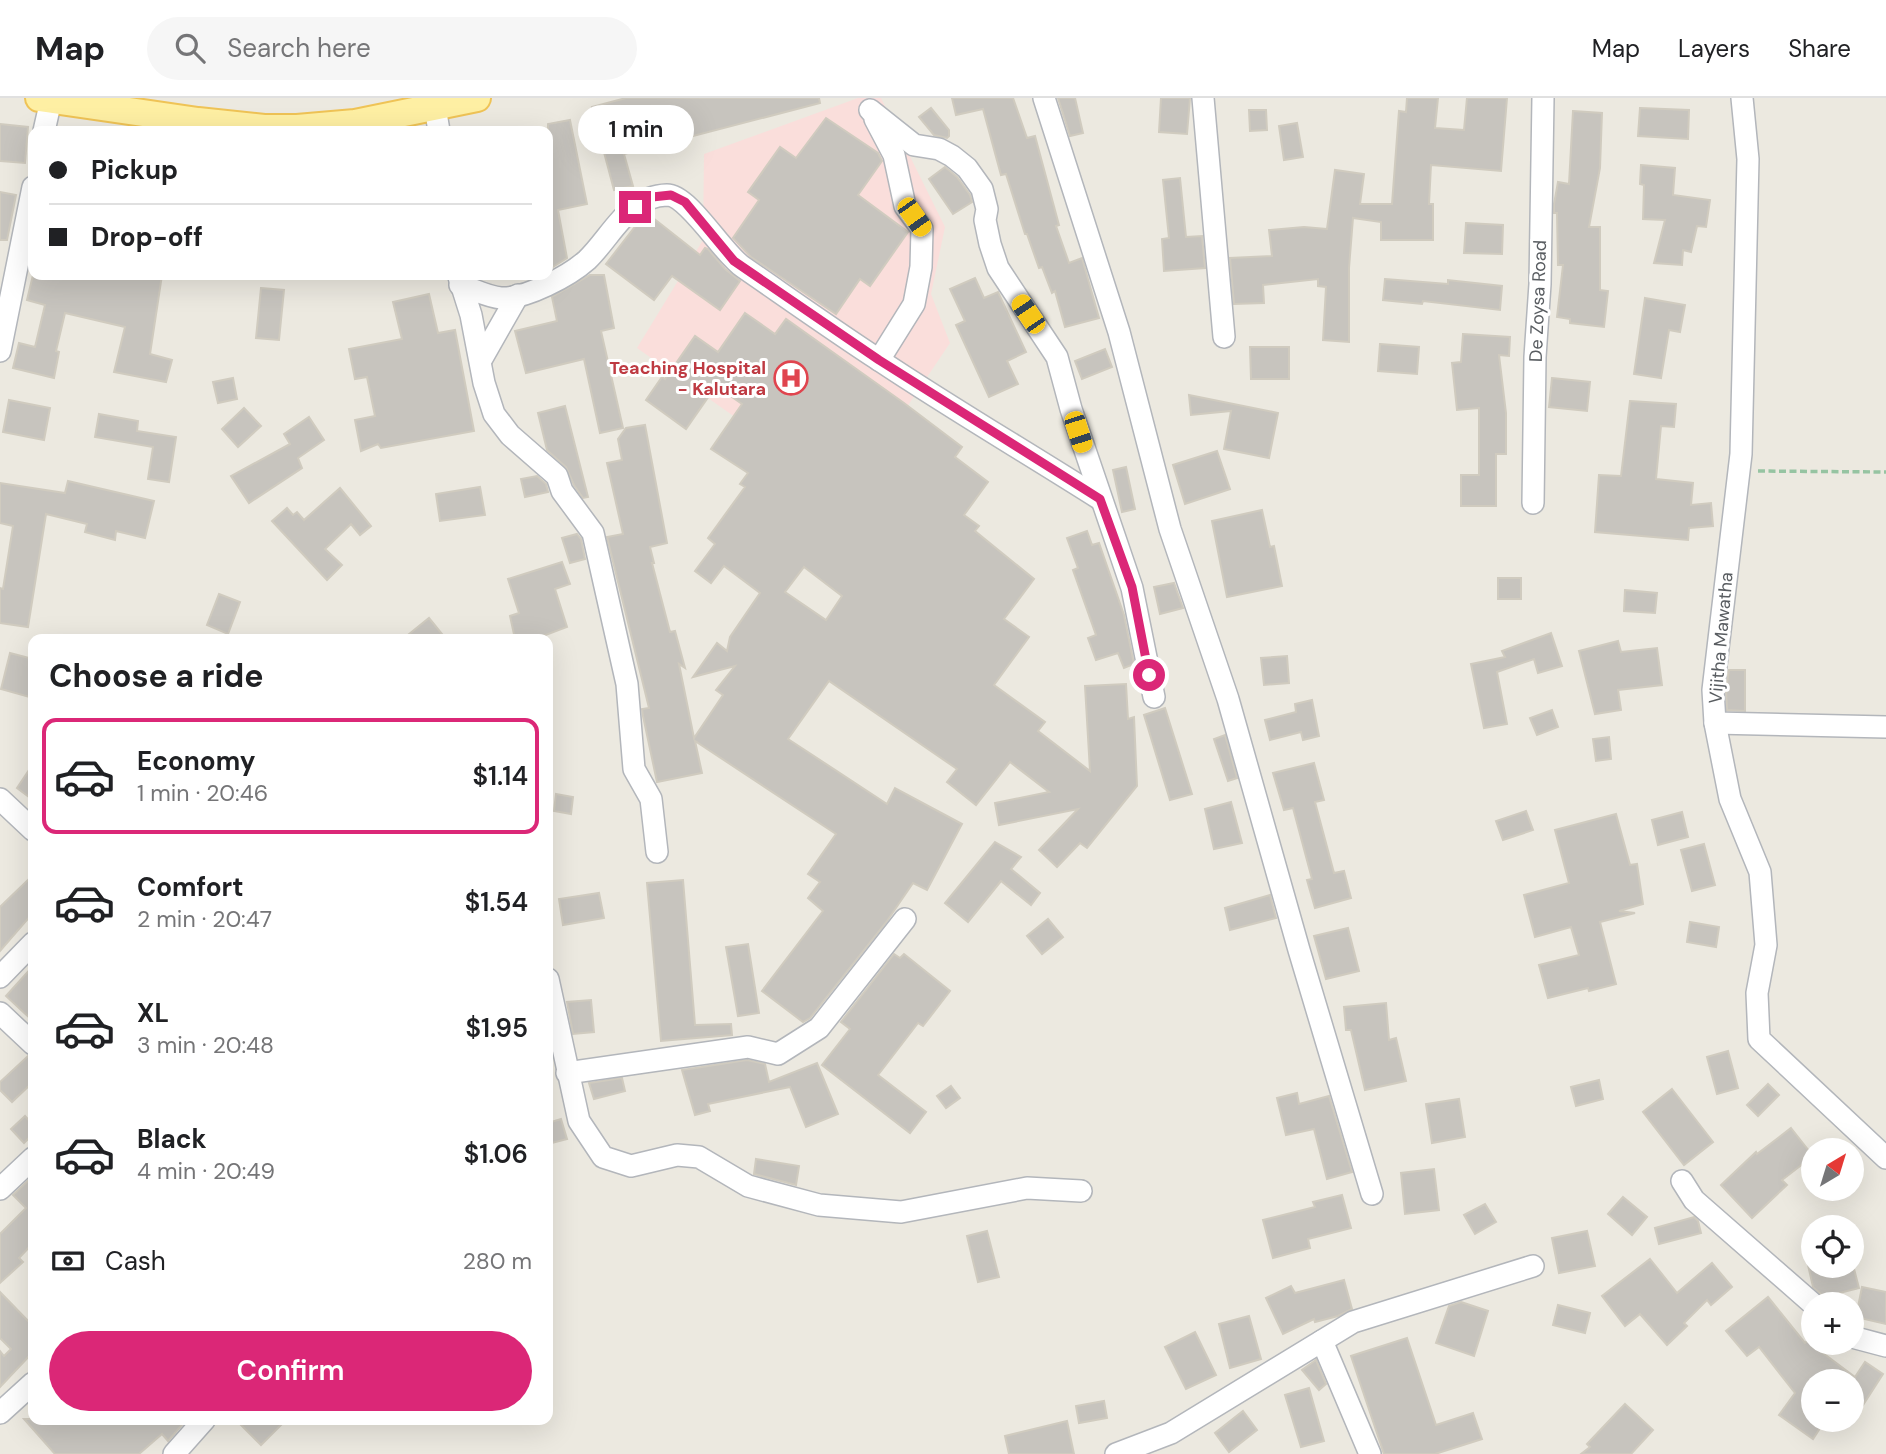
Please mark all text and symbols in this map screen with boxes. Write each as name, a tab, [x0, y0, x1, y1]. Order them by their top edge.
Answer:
search box	[147, 17, 637, 80]
text: Map	[35, 27, 105, 70]
icon: search	[171, 29, 209, 67]
text: Search here	[227, 31, 371, 65]
text: Map	[1592, 33, 1640, 64]
text: Layers	[1678, 33, 1750, 64]
text: Share	[1788, 33, 1851, 64]
callout: 1 min	[577, 105, 693, 154]
text: 1 min	[609, 114, 663, 144]
text: Pickup	[91, 153, 178, 187]
route end	[619, 191, 651, 223]
car	[894, 194, 935, 240]
text: Drop-off	[91, 220, 203, 254]
street label: De Zoysa Road	[1524, 240, 1552, 362]
car	[1008, 291, 1049, 337]
place label: Teaching Hospital - Kalutara	[609, 356, 766, 401]
hospital icon: Teaching Hospital - Kalutara	[772, 359, 810, 397]
car	[1062, 409, 1095, 455]
street label: Vijitha Mawatha	[1703, 571, 1739, 705]
text: Choose a ride	[49, 655, 264, 697]
route start	[1133, 659, 1165, 691]
text: Economy	[137, 744, 255, 778]
icon: car	[53, 745, 116, 808]
text: $1.14	[472, 759, 528, 793]
text: 1 min · 20:46	[137, 778, 268, 808]
text: Comfort	[137, 870, 243, 904]
icon: car	[53, 871, 116, 934]
text: $1.54	[465, 885, 528, 919]
text: 2 min · 20:47	[137, 904, 272, 934]
text: XL	[137, 996, 169, 1030]
icon: car	[53, 997, 116, 1060]
text: $1.95	[466, 1011, 528, 1045]
text: 3 min · 20:48	[137, 1030, 274, 1060]
text: Black	[137, 1122, 207, 1156]
icon: car	[53, 1123, 116, 1186]
text: $1.06	[464, 1137, 528, 1171]
north arrow	[1801, 1138, 1864, 1200]
map controls	[1801, 1138, 1864, 1432]
text: 4 min · 20:49	[137, 1156, 275, 1186]
button: locate	[1801, 1215, 1864, 1278]
icon: cash	[49, 1242, 87, 1280]
text: Cash	[105, 1244, 166, 1278]
text: 280 m	[463, 1246, 532, 1276]
button: +	[1801, 1292, 1864, 1355]
button: Confirm	[49, 1331, 532, 1411]
button: −	[1801, 1369, 1864, 1432]

